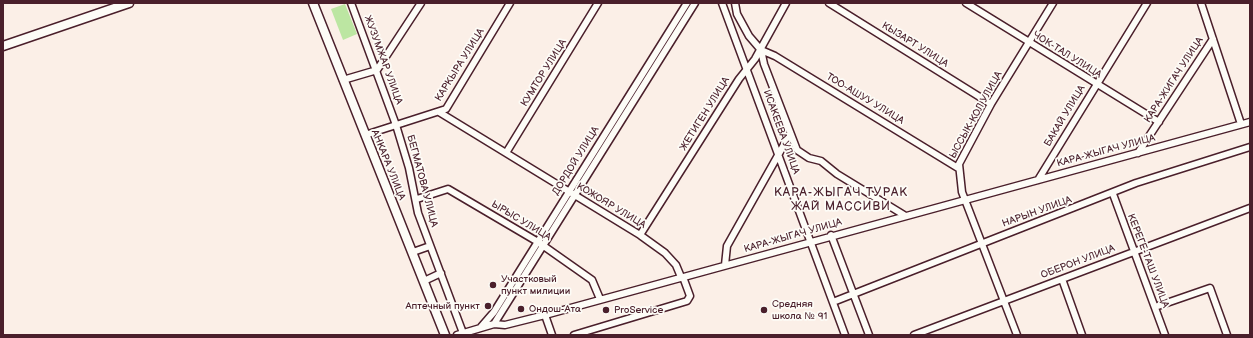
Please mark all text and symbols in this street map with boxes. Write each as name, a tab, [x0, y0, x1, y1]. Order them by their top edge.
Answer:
street label: ЖУЗУМЖАР УЛИЦА	[361, 14, 405, 106]
street label: КЫЗАРТ УЛИЦА	[880, 20, 950, 70]
street label: КАРКЫРА УЛИЦА	[433, 26, 487, 104]
street label: ЧОК-ТАЛ УЛИЦА	[1030, 29, 1104, 81]
street label: КАРА-ЖИГАЧ УЛИЦА	[1142, 35, 1206, 125]
street label: КУМТОР УЛИЦА	[519, 37, 569, 109]
street label: ЫССЫК-КОЛ УЛИЦА	[947, 69, 1005, 161]
street label: ТОО-АШУУ УЛИЦА	[824, 71, 906, 127]
street label: ЖЕТИГЕН УЛИЦА	[677, 75, 733, 153]
street label: БАКАЙ УЛИЦА	[1042, 83, 1088, 149]
street label: ИСАКЕЕВА УЛИЦА	[760, 88, 802, 176]
street label: ДОРДОЙ УЛИЦА	[550, 124, 602, 198]
street label: АНКАРА УЛИЦА	[368, 128, 408, 202]
street label: КАРА-ЖЫГАЧ УЛИЦА	[1056, 132, 1156, 170]
street label: БЕГМАТОВА УЛИЦА	[404, 134, 440, 228]
street label: КОЖОЯР УЛИЦА	[574, 181, 648, 231]
district label: КАРА-ЖЫГАЧ ТУРАК ЖАЙ МАССИВИ	[774, 186, 908, 214]
street label: НАРЫН УЛИЦА	[1001, 194, 1073, 230]
street label: ЫРЫС УЛИЦА	[489, 198, 553, 244]
street label: КЕРЕГЕ-ТАШ УЛИЦА	[1125, 212, 1171, 310]
street label: КАРА-ЖЫГАЧ УЛИЦА	[743, 216, 843, 256]
street label: ОБЕРОН УЛИЦА	[1039, 242, 1117, 282]
place label: Участковый пункт милиции	[501, 273, 570, 296]
marker: Участковый пункт милиции	[488, 280, 498, 290]
place label: Средняя школа № 91	[772, 298, 827, 322]
place label: Аптечный пункт	[405, 300, 480, 312]
marker: Аптечный пункт	[483, 301, 493, 311]
place label: Ондош-Ата	[529, 303, 581, 315]
marker: Ондош-Ата	[516, 304, 526, 314]
place label: ProService	[614, 304, 663, 316]
marker: ProService	[601, 305, 611, 315]
marker: Средняя школа № 91	[759, 305, 769, 315]

